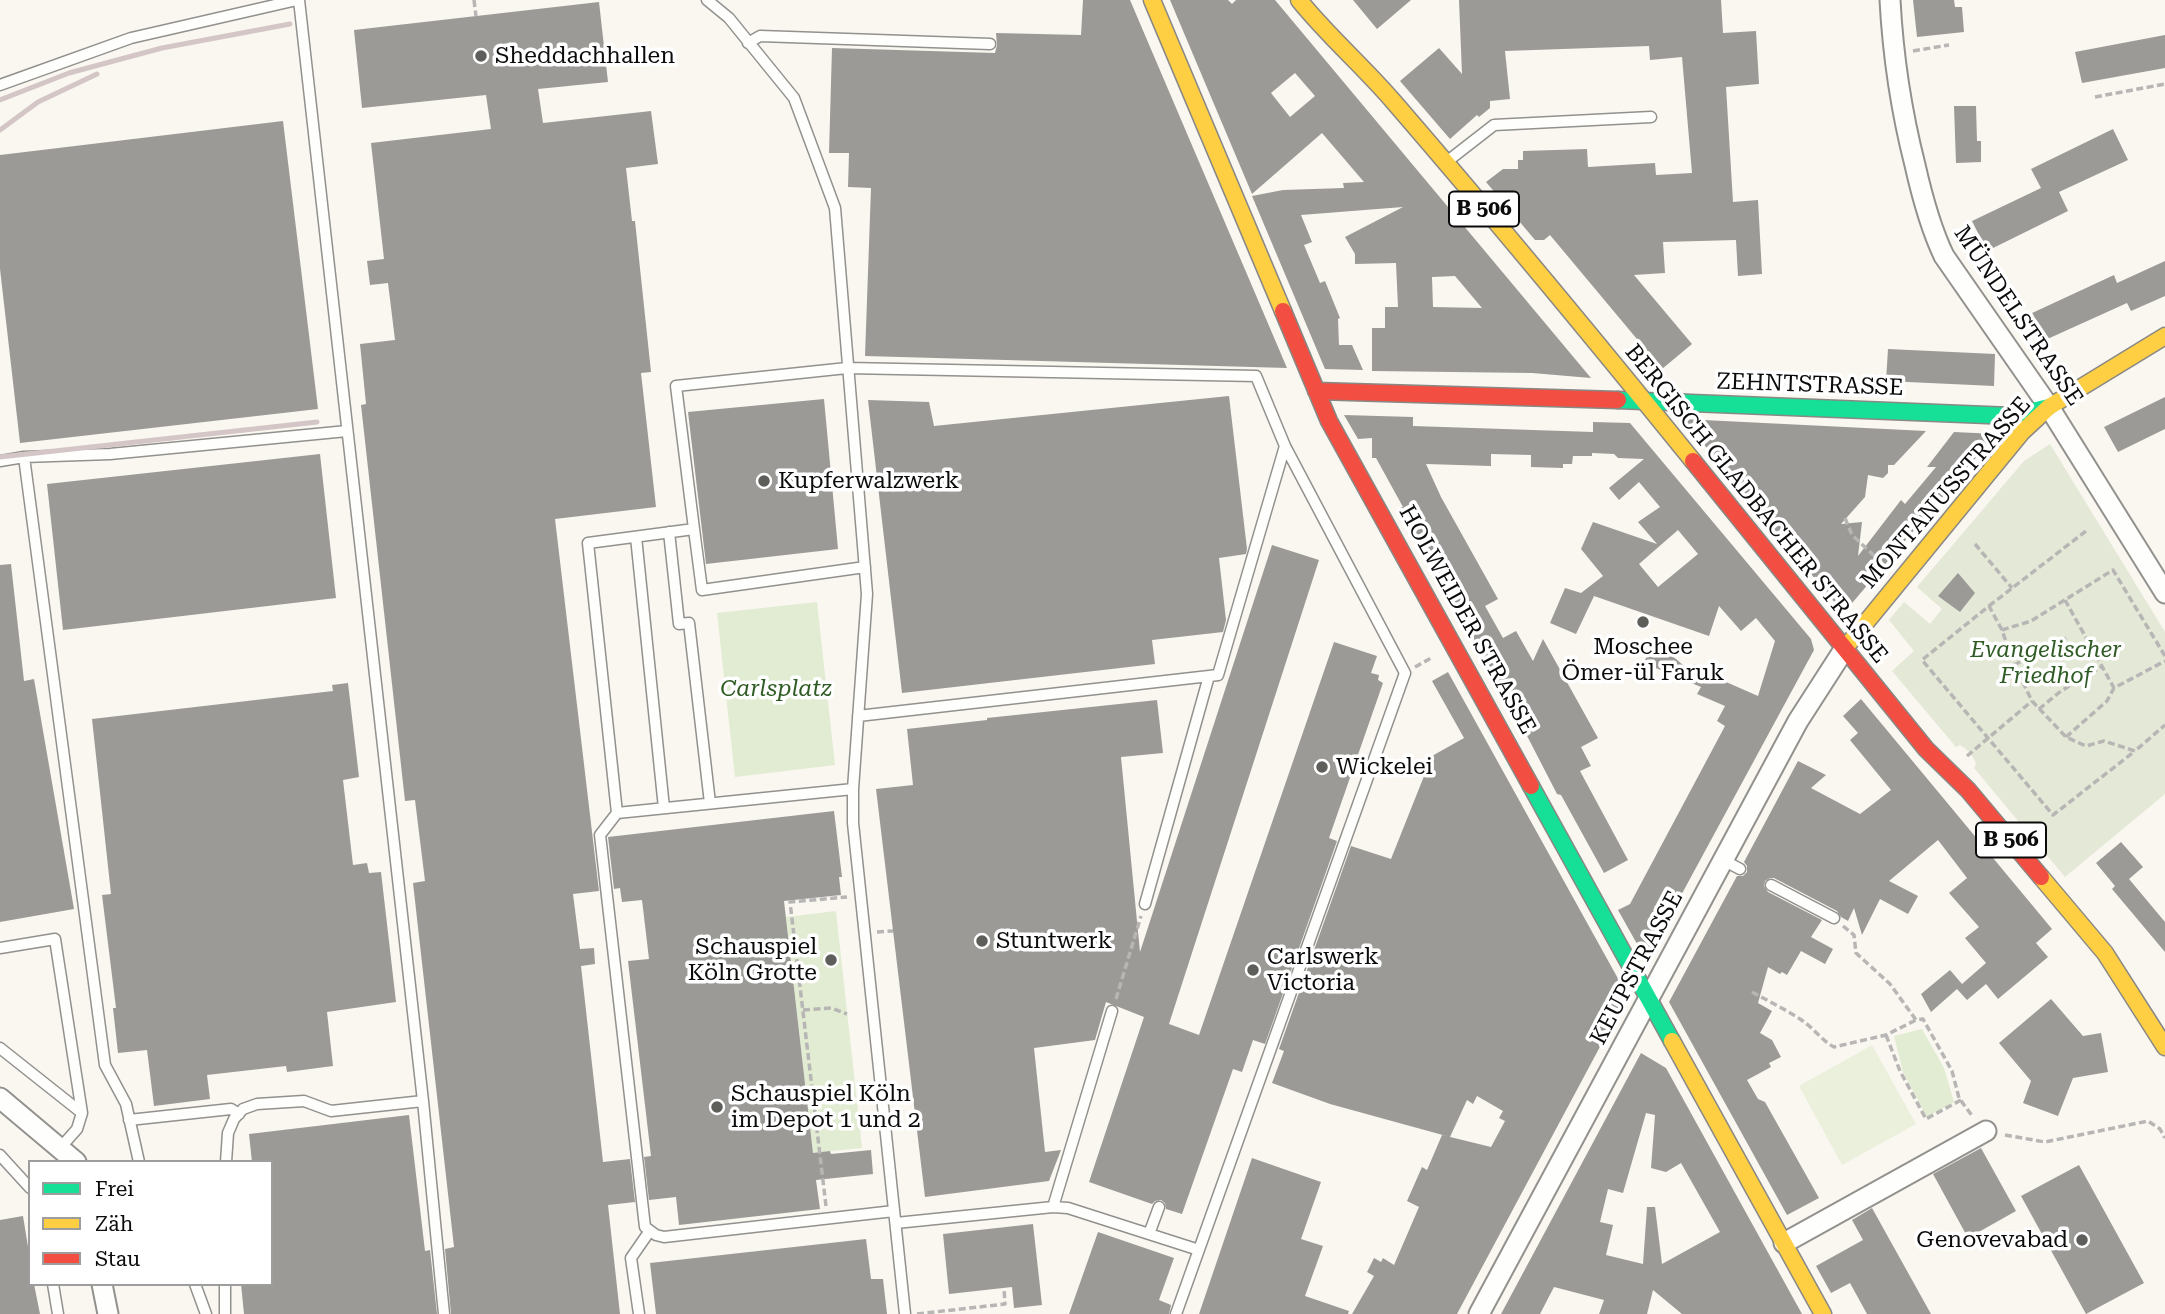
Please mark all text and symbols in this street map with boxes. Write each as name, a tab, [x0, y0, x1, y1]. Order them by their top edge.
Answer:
place label: Sheddachhallen	[495, 42, 675, 70]
marker: Sheddachhallen	[473, 48, 489, 64]
road number: B 506	[1449, 192, 1519, 227]
street label: MÜNDELSTRASSE	[1948, 221, 2088, 411]
street label: BERGISCH GLADBACHER STRASSE	[1619, 339, 1893, 669]
street label: ZEHNTSTRASSE	[1716, 368, 1904, 402]
street label: MONTANUSSTRASSE	[1855, 391, 2037, 595]
place label: Kupferwalzwerk	[778, 467, 959, 495]
marker: Kupferwalzwerk	[756, 473, 772, 489]
street label: HOLWEIDER STRASSE	[1393, 501, 1541, 739]
marker: Moschee Ömer-ül Faruk	[1635, 614, 1651, 630]
place label: Moschee Ömer-ül Faruk	[1562, 633, 1724, 687]
park label: Evangelischer Friedhof	[1970, 636, 2122, 690]
park label: Carlsplatz	[720, 675, 832, 703]
place label: Wickelei	[1336, 753, 1433, 781]
marker: Wickelei	[1314, 759, 1330, 775]
road number: B 506	[1976, 822, 2046, 858]
street label: KEUPSTRASSE	[1585, 886, 1689, 1050]
place label: Stuntwerk	[996, 927, 1112, 955]
place label: Schauspiel Köln Grotte	[688, 933, 817, 987]
marker: Stuntwerk	[974, 933, 990, 949]
place label: Carlswerk Victoria	[1267, 943, 1379, 997]
marker: Schauspiel Köln Grotte	[823, 952, 839, 968]
marker: Carlswerk Victoria	[1245, 962, 1261, 978]
place label: Schauspiel Köln im Depot 1 und 2	[731, 1080, 921, 1134]
marker: Schauspiel Köln im Depot 1 und 2	[709, 1099, 725, 1115]
legend	[28, 1160, 273, 1286]
text: Frei	[95, 1177, 134, 1201]
text: Zäh	[95, 1212, 133, 1236]
place label: Genovevabad	[1916, 1226, 2068, 1254]
marker: Genovevabad	[2074, 1232, 2090, 1248]
text: Stau	[95, 1247, 140, 1271]

